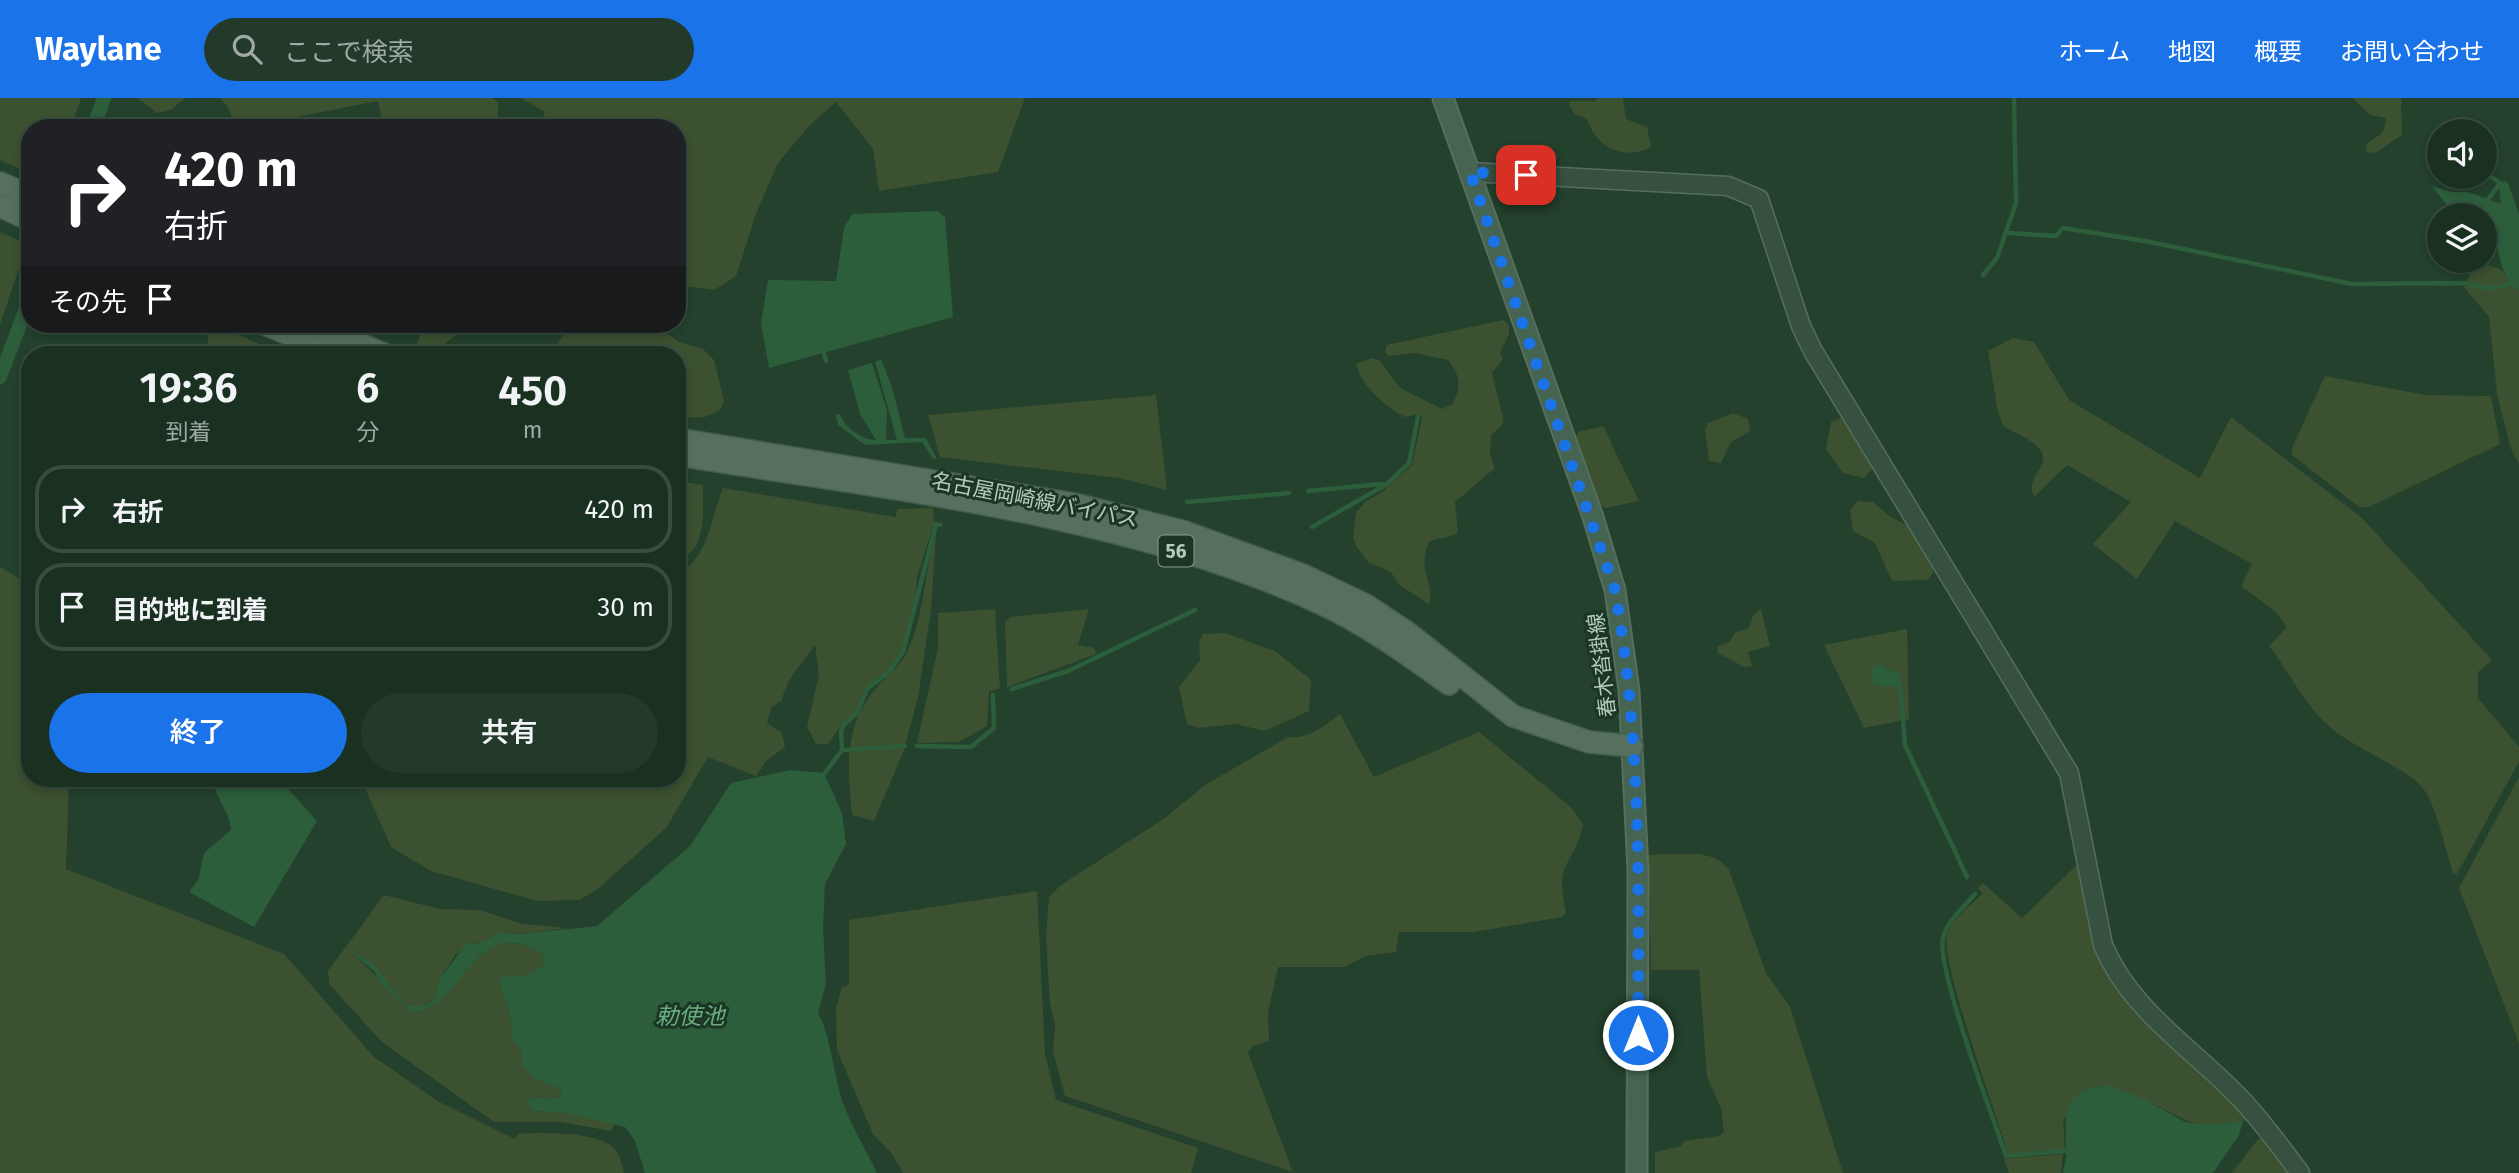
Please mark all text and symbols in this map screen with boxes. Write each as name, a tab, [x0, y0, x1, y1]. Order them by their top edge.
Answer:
search box	[204, 18, 694, 81]
text: Waylane	[35, 29, 162, 69]
icon: search	[228, 30, 266, 68]
text: ここで検索	[284, 37, 414, 68]
text: ホーム	[2059, 38, 2130, 66]
text: 地図	[2168, 38, 2216, 66]
text: 概要	[2254, 38, 2302, 66]
text: お問い合わせ	[2340, 38, 2484, 66]
map controls	[2427, 119, 2497, 273]
button: sound	[2427, 119, 2497, 189]
text: 420 m	[164, 140, 298, 199]
pin	[1496, 145, 1556, 205]
icon: right	[49, 147, 140, 238]
icon: arrive	[1507, 156, 1545, 194]
button: layers	[2427, 203, 2497, 273]
text: 右折	[164, 207, 228, 245]
icon: arrive	[141, 280, 179, 318]
text: その先	[49, 287, 127, 318]
text: 19:36	[140, 363, 238, 413]
text: 6	[356, 363, 379, 413]
text: 450	[498, 366, 567, 416]
text: m	[523, 416, 543, 444]
text: 到着	[166, 418, 212, 446]
text: 分	[356, 418, 379, 446]
street label: 名古屋岡崎線バイパス	[930, 467, 1140, 533]
icon: right	[53, 490, 91, 528]
text: 420 m	[584, 494, 654, 525]
text: 右折	[112, 497, 164, 528]
road number: 56	[1158, 535, 1194, 566]
icon: arrive	[53, 588, 91, 626]
text: 30 m	[597, 592, 654, 623]
text: 目的地に到着	[112, 595, 268, 626]
street label: 春木沓掛線	[1583, 611, 1621, 719]
button: 終了	[49, 693, 347, 773]
button: 共有	[361, 693, 658, 773]
position arrow	[1601, 998, 1675, 1072]
water label: 勅使池	[656, 1002, 727, 1030]

